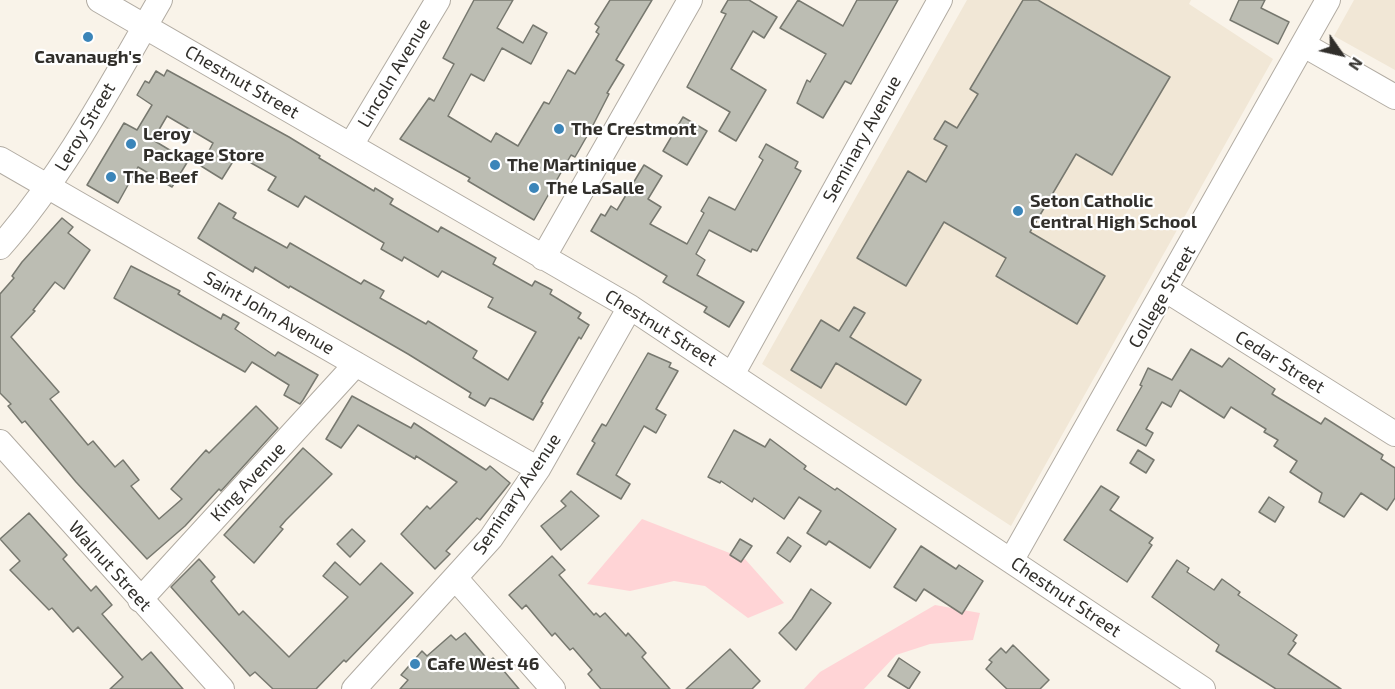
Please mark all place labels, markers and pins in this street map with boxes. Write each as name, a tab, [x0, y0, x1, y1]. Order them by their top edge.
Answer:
marker: Cavanaugh's	[81, 30, 95, 44]
place label: Cavanaugh's	[34, 46, 142, 68]
place label: The Crestmont	[571, 118, 697, 140]
marker: The Crestmont	[552, 122, 566, 136]
place label: Leroy Package Store	[143, 123, 264, 166]
marker: Leroy Package Store	[124, 137, 138, 151]
place label: The Martinique	[507, 154, 637, 176]
marker: The Martinique	[488, 158, 502, 172]
place label: The Beef	[123, 166, 198, 188]
marker: The Beef	[104, 170, 118, 184]
place label: The LaSalle	[546, 177, 644, 199]
marker: The LaSalle	[527, 181, 541, 195]
place label: Seton Catholic Central High School	[1030, 190, 1197, 232]
marker: Seton Catholic Central High School	[1011, 204, 1025, 218]
place label: Cafe West 46	[427, 653, 539, 675]
marker: Cafe West 46	[408, 657, 422, 671]

